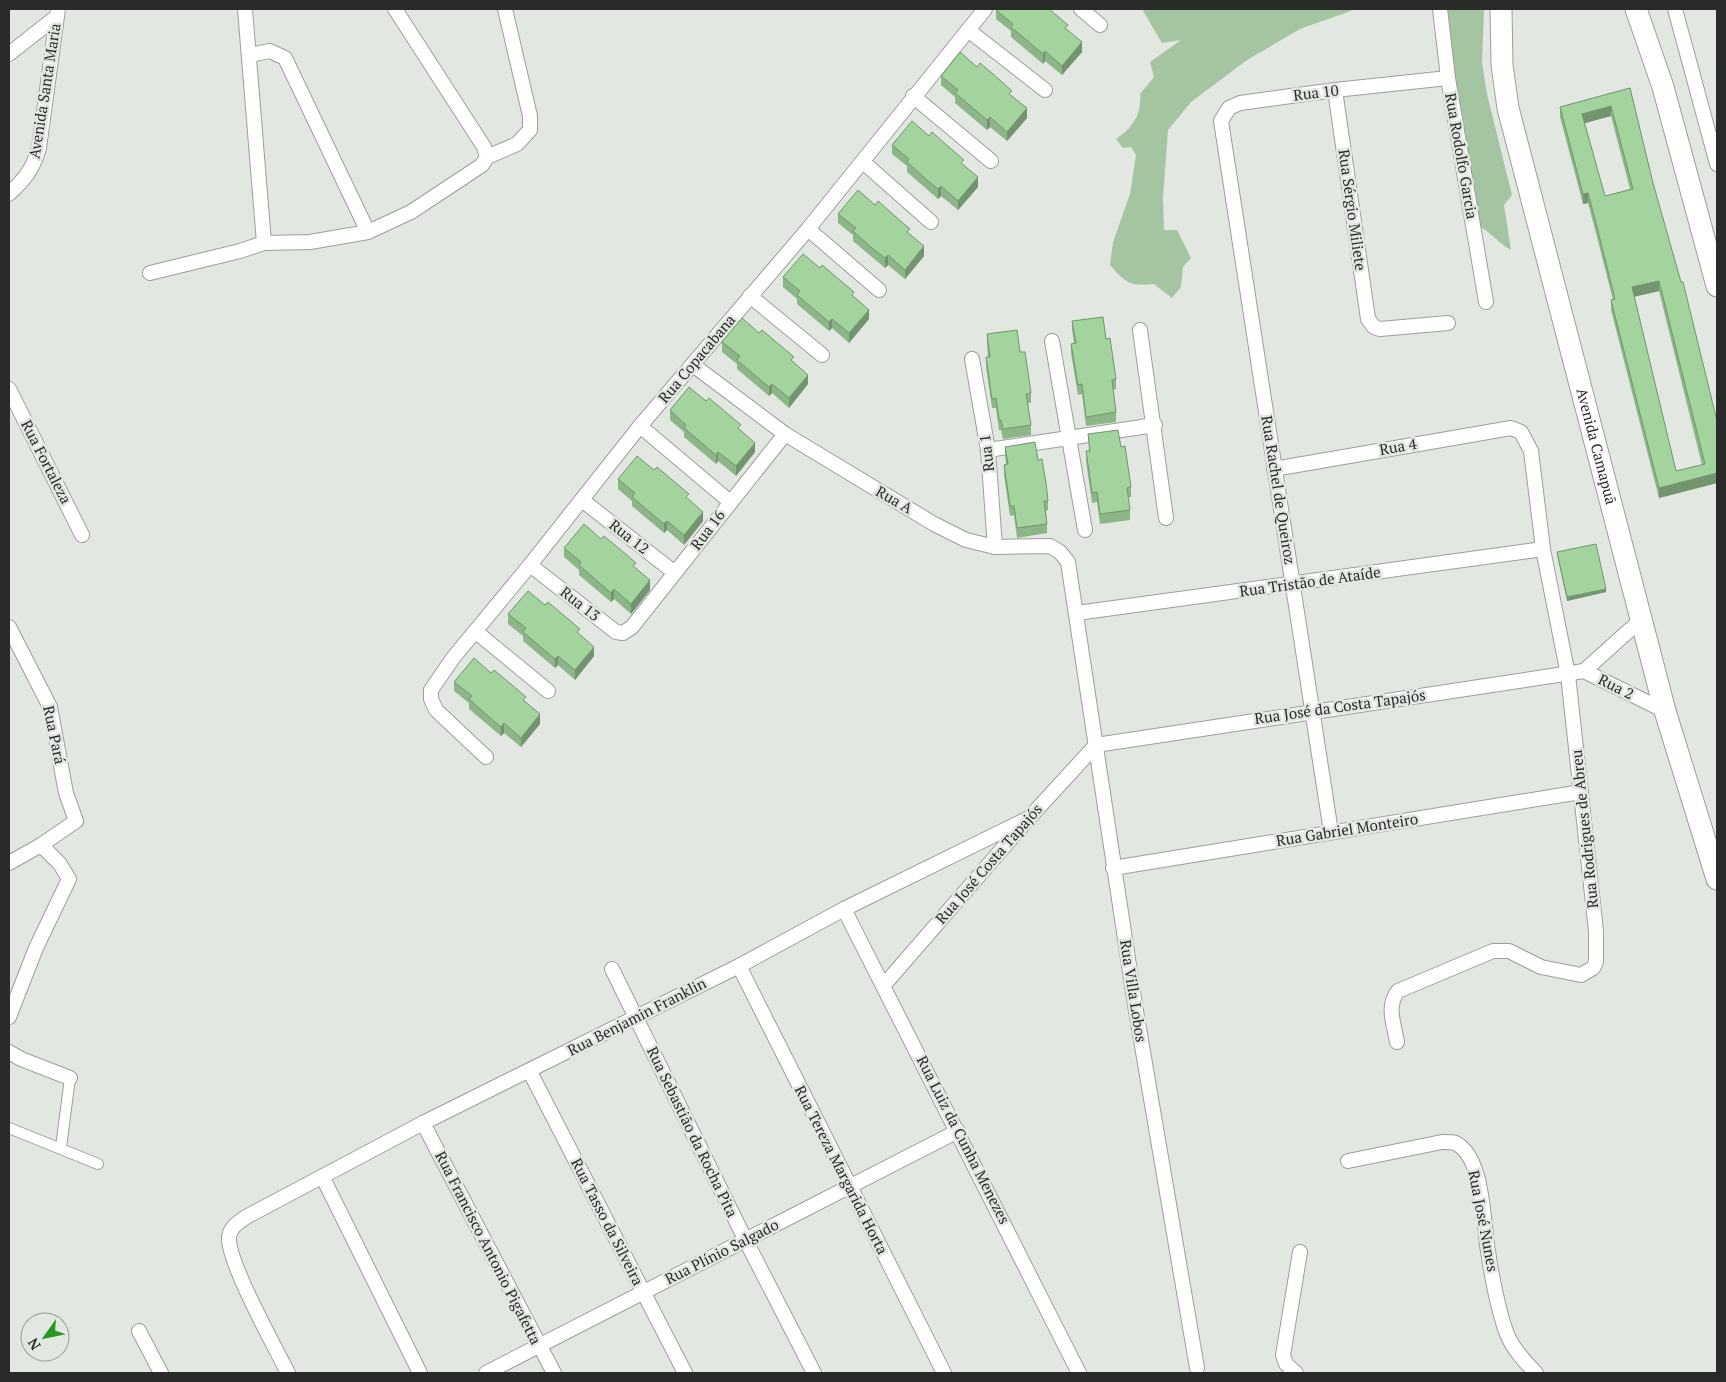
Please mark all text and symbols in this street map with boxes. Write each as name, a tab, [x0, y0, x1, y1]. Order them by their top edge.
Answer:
street label: Avenida Santa Maria	[23, 21, 65, 160]
street label: Rua 10	[1292, 79, 1340, 105]
street label: Rua Rodolfo Garcia	[1441, 91, 1483, 221]
street label: Rua Sérgio Miliete	[1335, 148, 1371, 272]
street label: Rua Copacabana	[653, 310, 739, 407]
street label: Avenida Camapuã	[1572, 386, 1622, 507]
street label: Rua Rachel de Queiroz	[1257, 414, 1301, 566]
street label: Rua Fortaleza	[17, 416, 77, 507]
street label: Rua 1	[974, 433, 998, 473]
street label: Rua 4	[1378, 433, 1418, 459]
street label: Rua A	[872, 481, 917, 518]
street label: Rua 16	[686, 505, 729, 554]
street label: Rua 12	[606, 514, 654, 558]
street label: Rua Tristão de Ataíde	[1238, 561, 1382, 601]
street label: Rua 13	[557, 581, 605, 625]
street label: Rua 2	[1595, 669, 1638, 704]
street label: Rua José da Costa Tapajós	[1253, 684, 1427, 728]
street label: Rua Pará	[39, 704, 71, 766]
street label: Rua Rodrigues de Abreu	[1566, 748, 1602, 909]
street label: Rua José Costa Tapajós	[931, 799, 1046, 928]
street label: Rua Gabriel Monteiro	[1274, 808, 1419, 850]
street label: Rua Villa Lobos	[1116, 938, 1152, 1044]
street label: Rua Benjamin Franklin	[564, 972, 709, 1060]
street label: Rua Sebastião da Rocha Pita	[643, 1043, 743, 1221]
street label: Rua Luiz da Cunha Menezes	[913, 1052, 1015, 1227]
street label: Rua Tereza Margarida Horta	[791, 1082, 893, 1258]
street label: Rua Francisco Antonio Pigafetta	[431, 1147, 547, 1348]
street label: Rua Tasso da Silveira	[567, 1155, 649, 1289]
street label: Rua José Nunes	[1464, 1168, 1504, 1273]
street label: Rua Plínio Salgado	[661, 1214, 782, 1288]
north arrow	[20, 1312, 70, 1362]
text: N	[23, 1334, 45, 1354]

